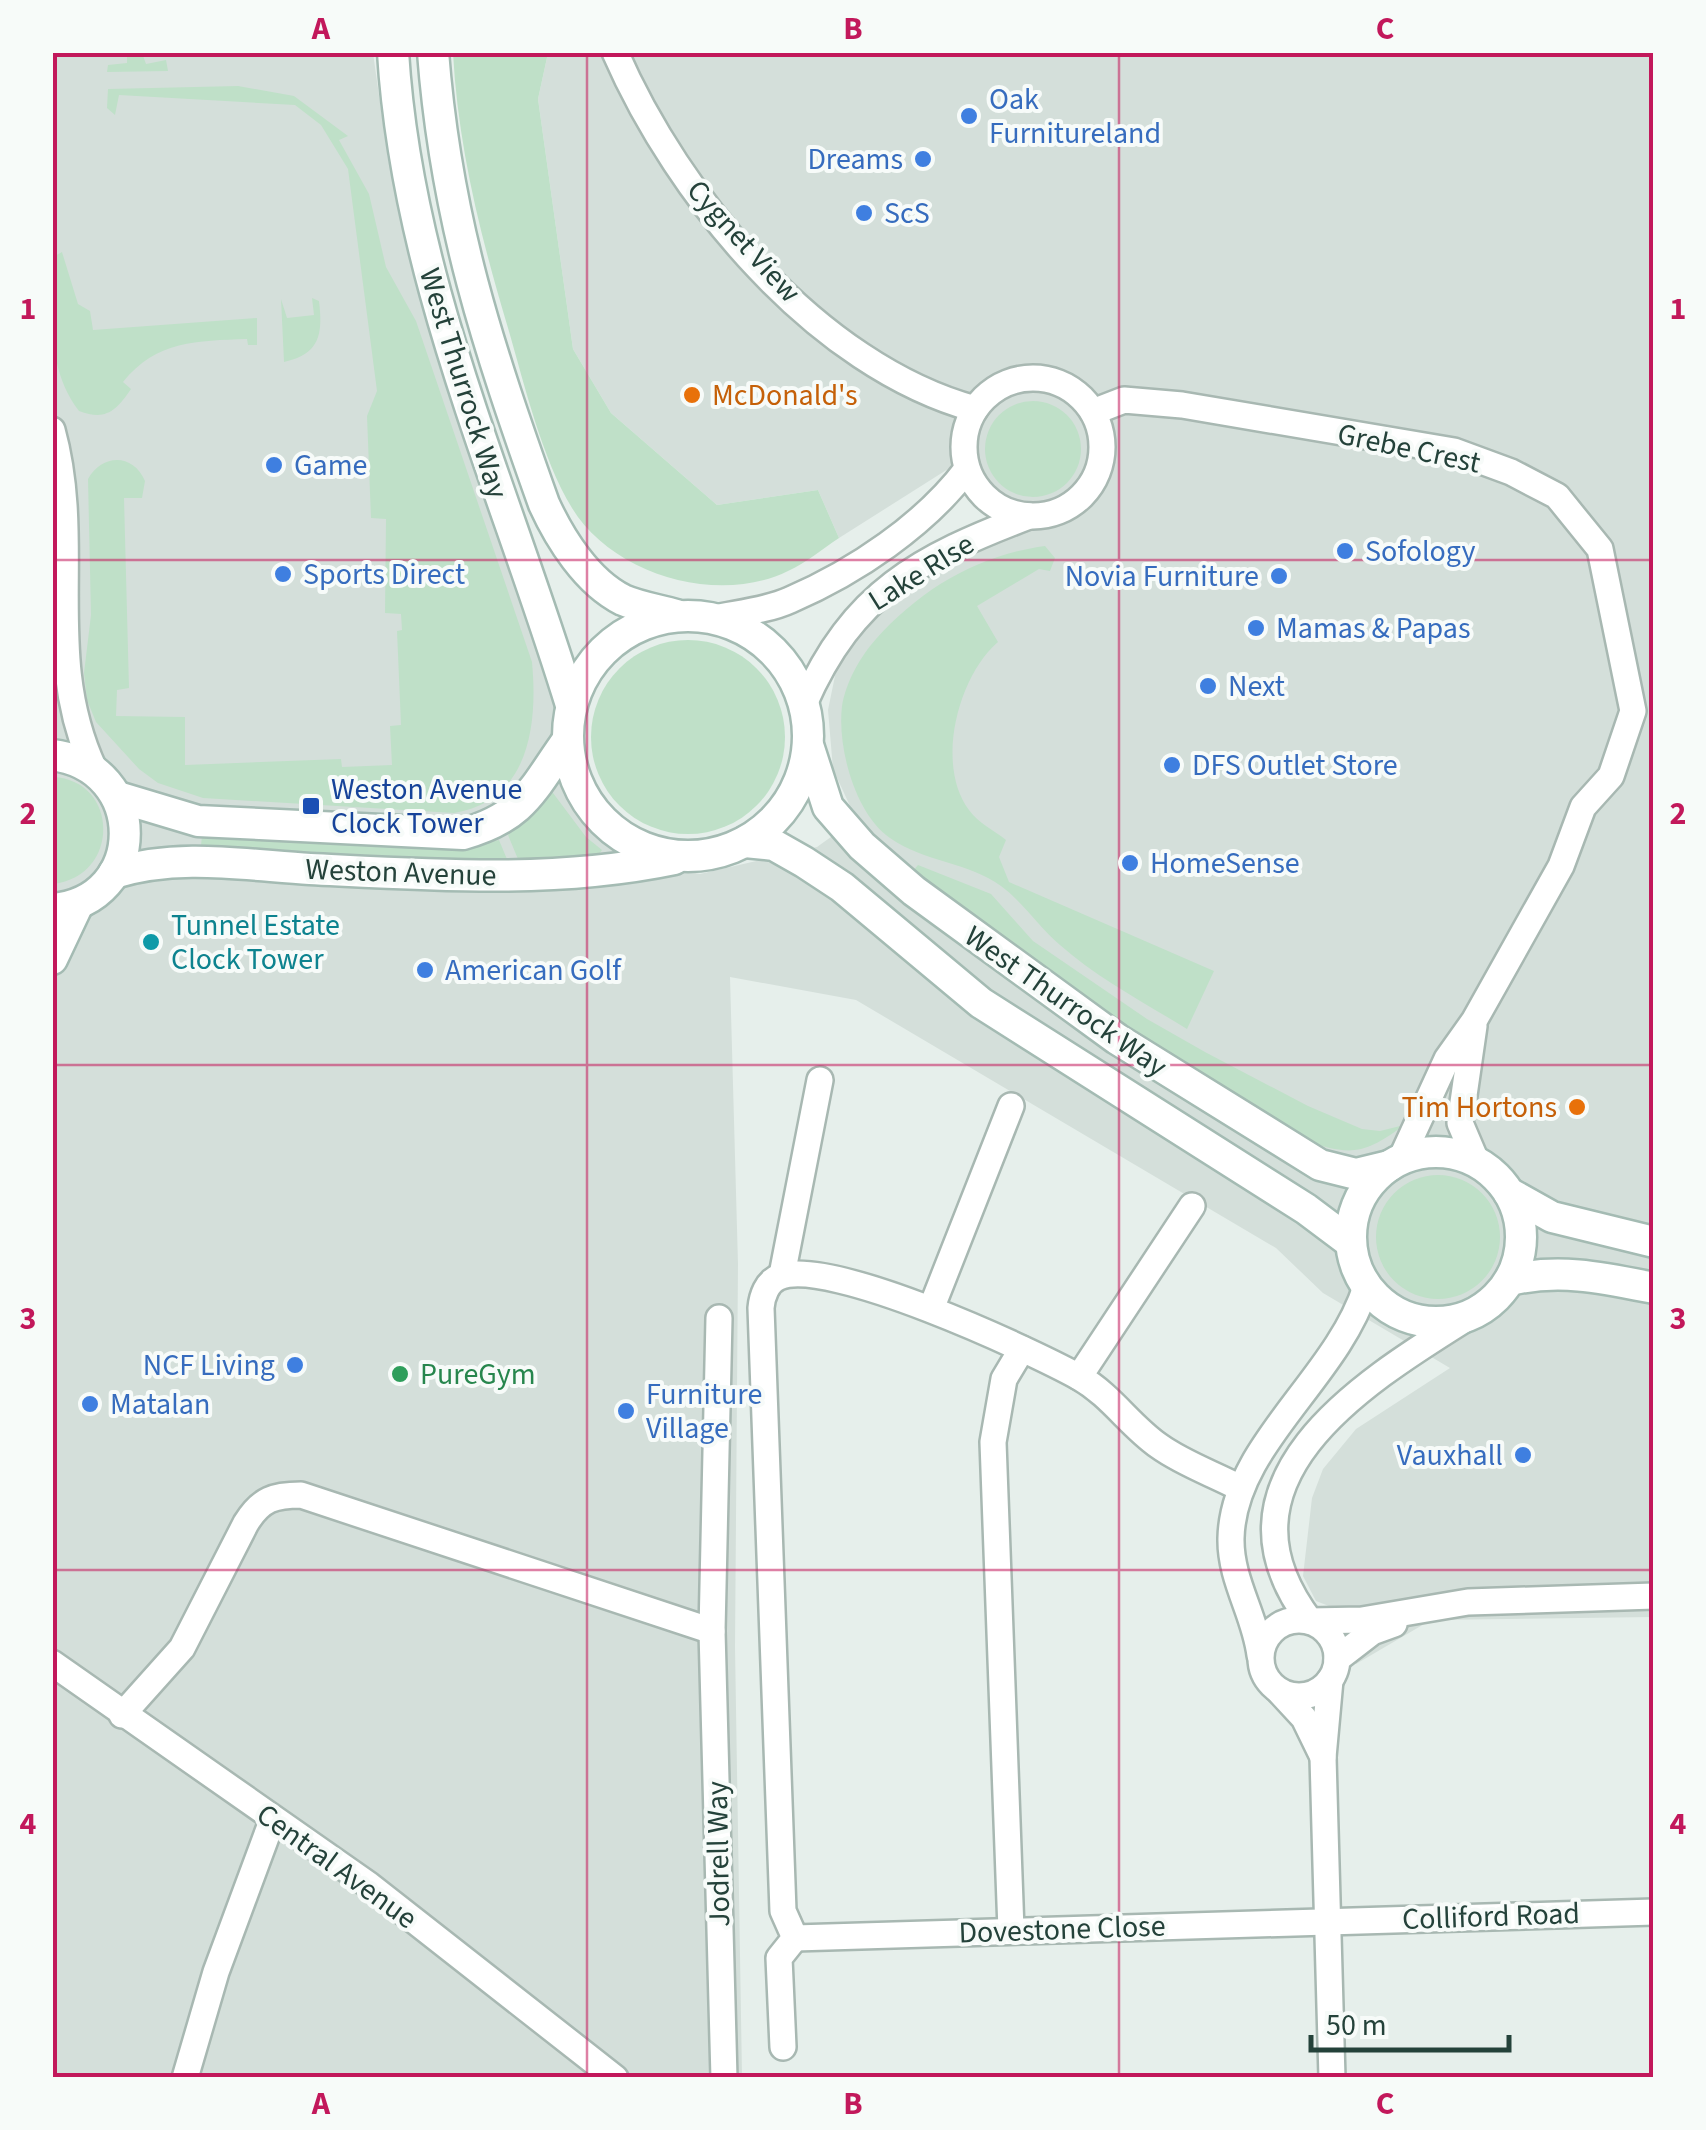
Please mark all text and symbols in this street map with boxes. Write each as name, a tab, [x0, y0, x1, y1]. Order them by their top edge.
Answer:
text: A	[311, 6, 331, 52]
text: B	[843, 6, 863, 52]
text: C	[1376, 6, 1394, 52]
place label: Oak Furnitureland	[989, 78, 1161, 155]
marker: Oak Furnitureland	[958, 105, 980, 127]
place label: Dreams	[807, 138, 903, 181]
marker: Dreams	[912, 148, 934, 170]
street label: Cygnet View	[677, 170, 811, 312]
place label: ScS	[884, 192, 930, 235]
marker: ScS	[853, 202, 875, 224]
street label: West Thurrock Way	[408, 263, 519, 504]
text: 1	[20, 286, 36, 332]
text: 1	[1670, 286, 1686, 332]
place label: McDonald's	[712, 374, 857, 417]
marker: McDonald's	[681, 384, 703, 406]
street label: Grebe Crest	[1333, 412, 1484, 485]
place label: Game	[294, 444, 367, 487]
marker: Game	[263, 454, 285, 476]
street label: Lake RIse	[860, 523, 982, 622]
place label: Sofology	[1365, 530, 1475, 573]
marker: Sofology	[1334, 540, 1356, 562]
place label: Sports Direct	[303, 553, 465, 596]
place label: Novia Furniture	[1065, 555, 1259, 598]
marker: Sports Direct	[272, 563, 294, 585]
marker: Novia Furniture	[1268, 565, 1290, 587]
place label: Mamas & Papas	[1276, 607, 1471, 650]
marker: Mamas & Papas	[1245, 617, 1267, 639]
place label: Next	[1228, 665, 1285, 708]
marker: Next	[1197, 675, 1219, 697]
place label: DFS Outlet Store	[1192, 744, 1398, 787]
marker: DFS Outlet Store	[1161, 754, 1183, 776]
place label: Weston Avenue Clock Tower	[331, 768, 522, 845]
text: 2	[20, 791, 36, 837]
text: 2	[1670, 791, 1686, 837]
marker: Weston Avenue Clock Tower	[300, 795, 322, 817]
place label: HomeSense	[1150, 842, 1300, 885]
street label: Weston Avenue	[305, 848, 497, 897]
marker: HomeSense	[1119, 852, 1141, 874]
place label: Tunnel Estate Clock Tower	[171, 904, 340, 981]
street label: West Thurrock Way	[956, 915, 1176, 1088]
marker: Tunnel Estate Clock Tower	[140, 931, 162, 953]
place label: American Golf	[445, 949, 622, 992]
marker: American Golf	[414, 959, 436, 981]
place label: Tim Hortons	[1401, 1086, 1557, 1129]
marker: Tim Hortons	[1566, 1096, 1588, 1118]
text: 3	[20, 1296, 36, 1342]
text: 3	[1670, 1296, 1686, 1342]
place label: NCF Living	[143, 1344, 275, 1387]
place label: PureGym	[420, 1353, 536, 1396]
marker: NCF Living	[284, 1354, 306, 1376]
marker: PureGym	[389, 1363, 411, 1385]
place label: Furniture Village	[646, 1373, 762, 1450]
place label: Matalan	[110, 1383, 210, 1426]
marker: Matalan	[79, 1393, 101, 1415]
marker: Furniture Village	[615, 1400, 637, 1422]
place label: Vauxhall	[1397, 1434, 1503, 1477]
marker: Vauxhall	[1512, 1444, 1534, 1466]
street label: Jodrell Way	[696, 1781, 741, 1927]
street label: Central Avenue	[247, 1793, 426, 1939]
text: 4	[20, 1801, 37, 1847]
text: 4	[1670, 1801, 1687, 1847]
street label: Colliford Road	[1401, 1892, 1581, 1941]
street label: Dovestone Close	[958, 1904, 1166, 1955]
scale bar	[1311, 1990, 1508, 2052]
text: 50 m	[1326, 2004, 1387, 2047]
text: A	[311, 2081, 331, 2127]
text: B	[843, 2081, 863, 2127]
text: C	[1376, 2081, 1394, 2127]

